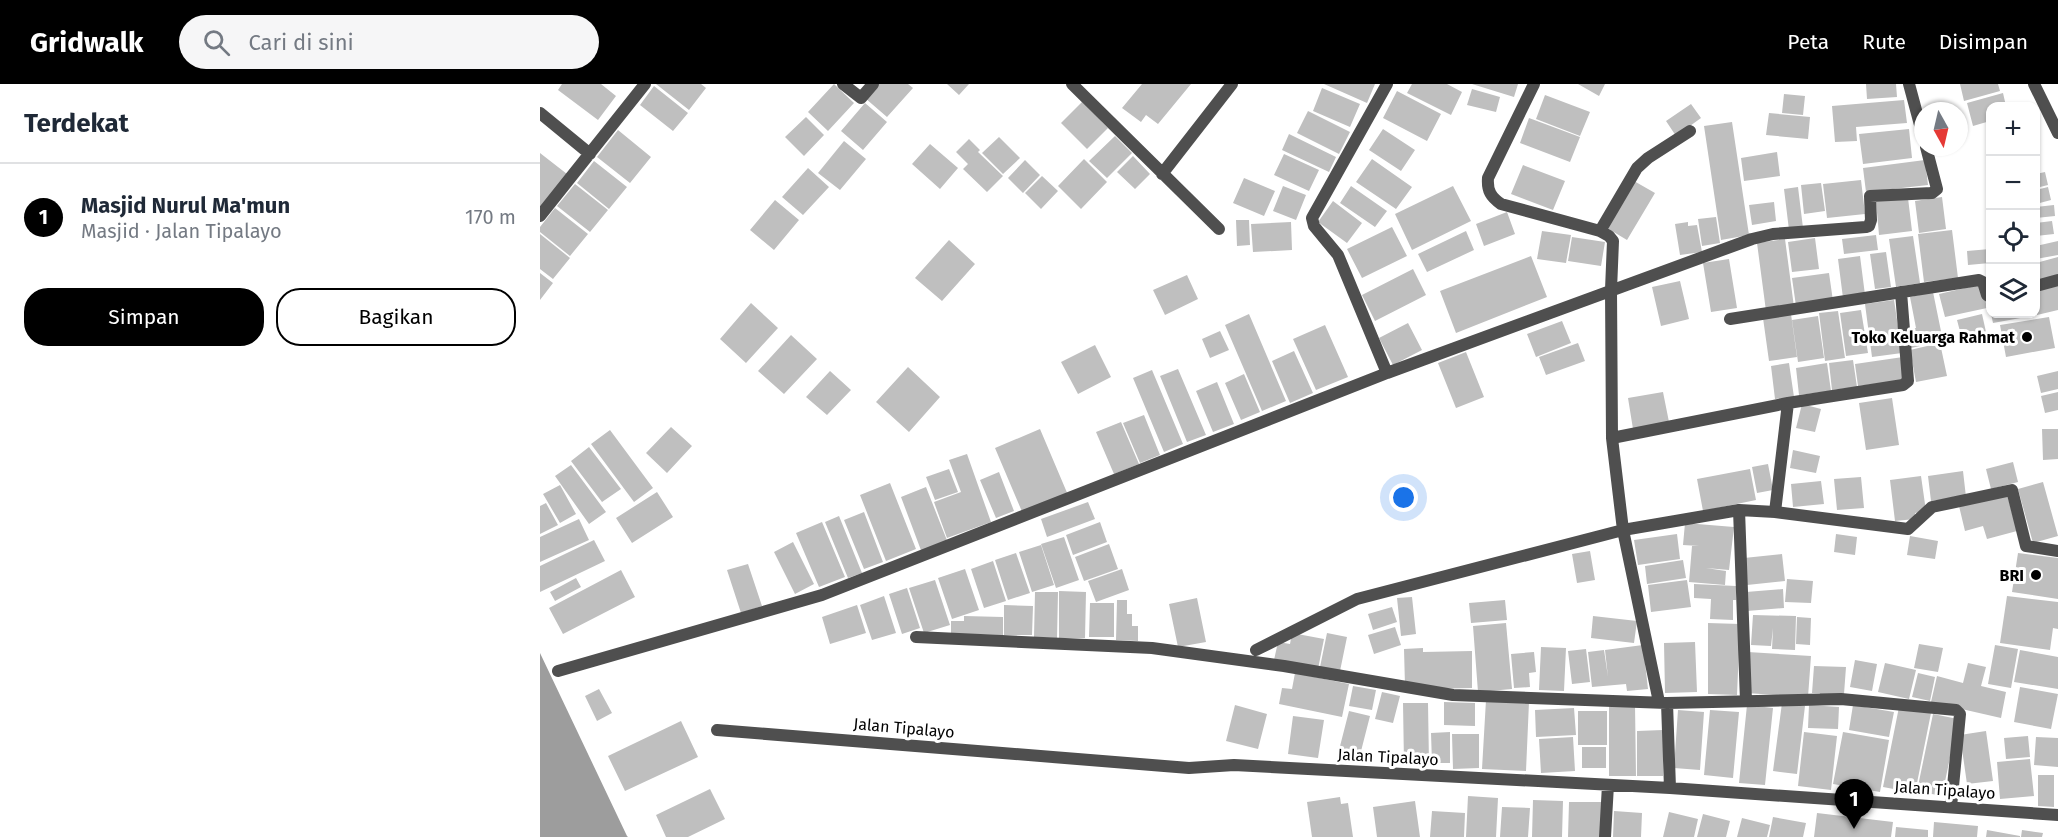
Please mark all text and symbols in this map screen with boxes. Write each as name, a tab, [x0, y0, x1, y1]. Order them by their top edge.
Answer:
search box	[179, 15, 599, 69]
text: Gridwalk	[30, 26, 143, 59]
icon: search	[200, 26, 233, 59]
text: Cari di sini	[248, 29, 354, 56]
text: Peta	[1787, 29, 1829, 55]
text: Rute	[1862, 29, 1906, 55]
text: Disimpan	[1939, 29, 2028, 55]
north arrow	[1914, 102, 1968, 156]
map controls	[1986, 102, 2040, 318]
button: +	[1986, 102, 2040, 156]
text: Terdekat	[24, 108, 129, 139]
button: −	[1986, 156, 2040, 210]
text: Masjid Nurul Ma'mun	[81, 192, 290, 219]
text: 1	[39, 205, 48, 229]
text: 170 m	[465, 205, 516, 229]
button: locate	[1986, 210, 2040, 264]
text: Masjid · Jalan Tipalayo	[81, 219, 282, 243]
button: layers	[1986, 264, 2040, 318]
button: Simpan	[24, 288, 264, 346]
button: Bagikan	[276, 288, 516, 346]
place label: Toko Keluarga Rahmat	[1851, 328, 2016, 347]
marker: Toko Keluarga Rahmat	[2020, 330, 2034, 344]
your location	[1389, 483, 1418, 512]
place label: BRI	[2000, 566, 2024, 585]
marker: BRI	[2029, 568, 2043, 582]
street label: Jalan Tipalayo	[853, 714, 955, 742]
street label: Jalan Tipalayo	[1337, 745, 1439, 769]
street label: Jalan Tipalayo	[1894, 777, 1996, 803]
pin: 1	[1834, 780, 1874, 829]

